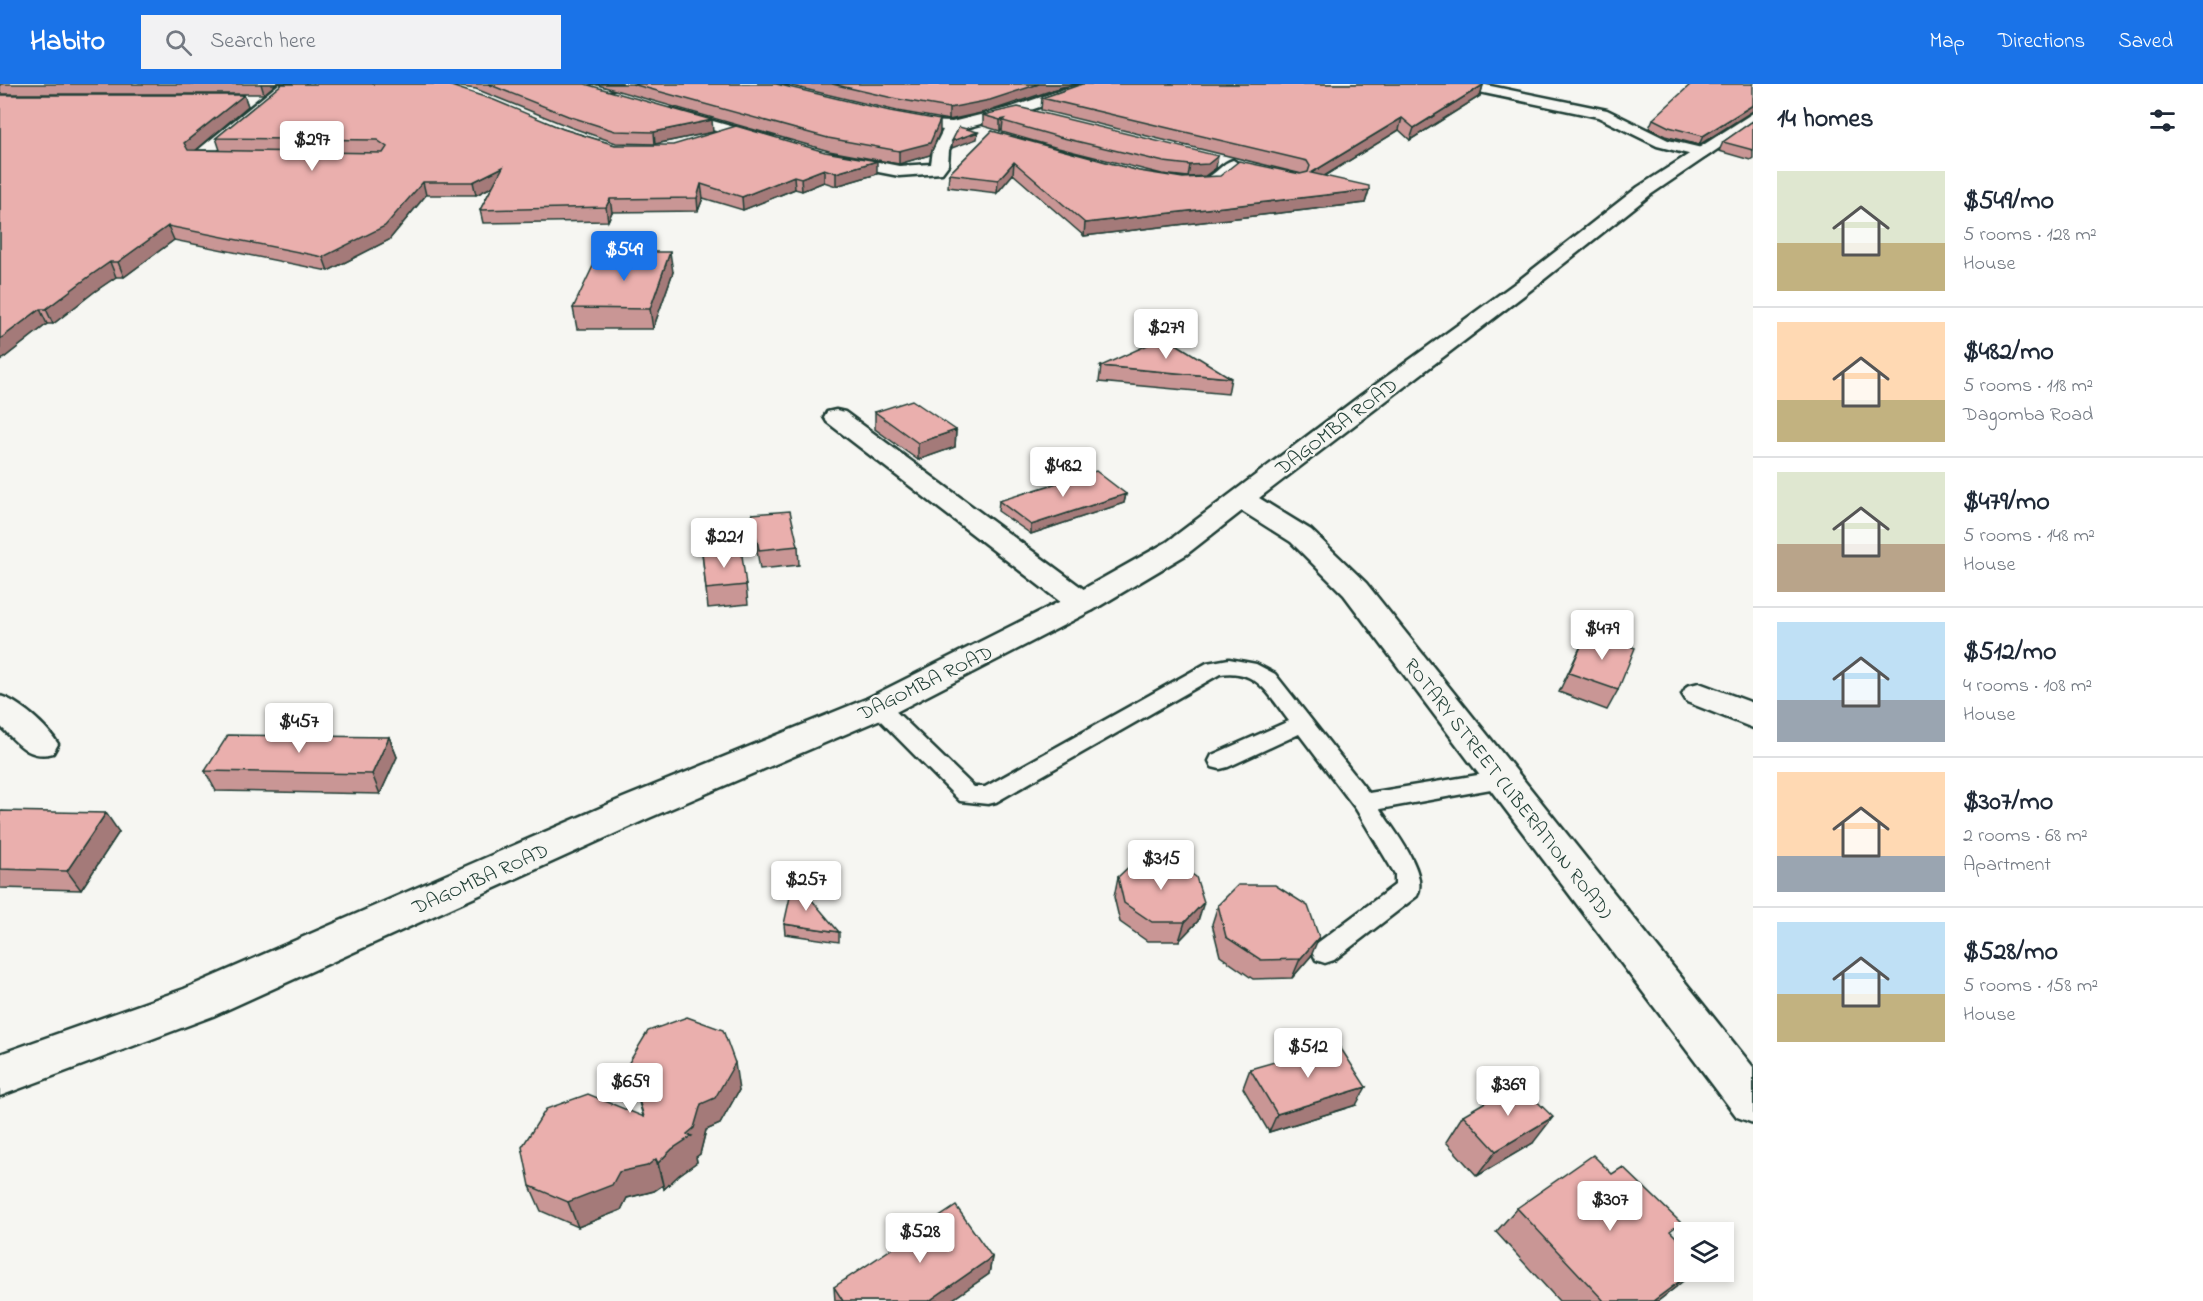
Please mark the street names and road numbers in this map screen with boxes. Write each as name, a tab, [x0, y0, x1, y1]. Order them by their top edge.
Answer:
street label: DAGOMBA ROAD	[1270, 372, 1405, 484]
street label: DAGOMBA ROAD	[853, 639, 998, 730]
street label: ROTARY STREET (LIBERATION ROAD)	[1396, 653, 1618, 926]
street label: DAGOMBA ROAD	[407, 837, 554, 924]

